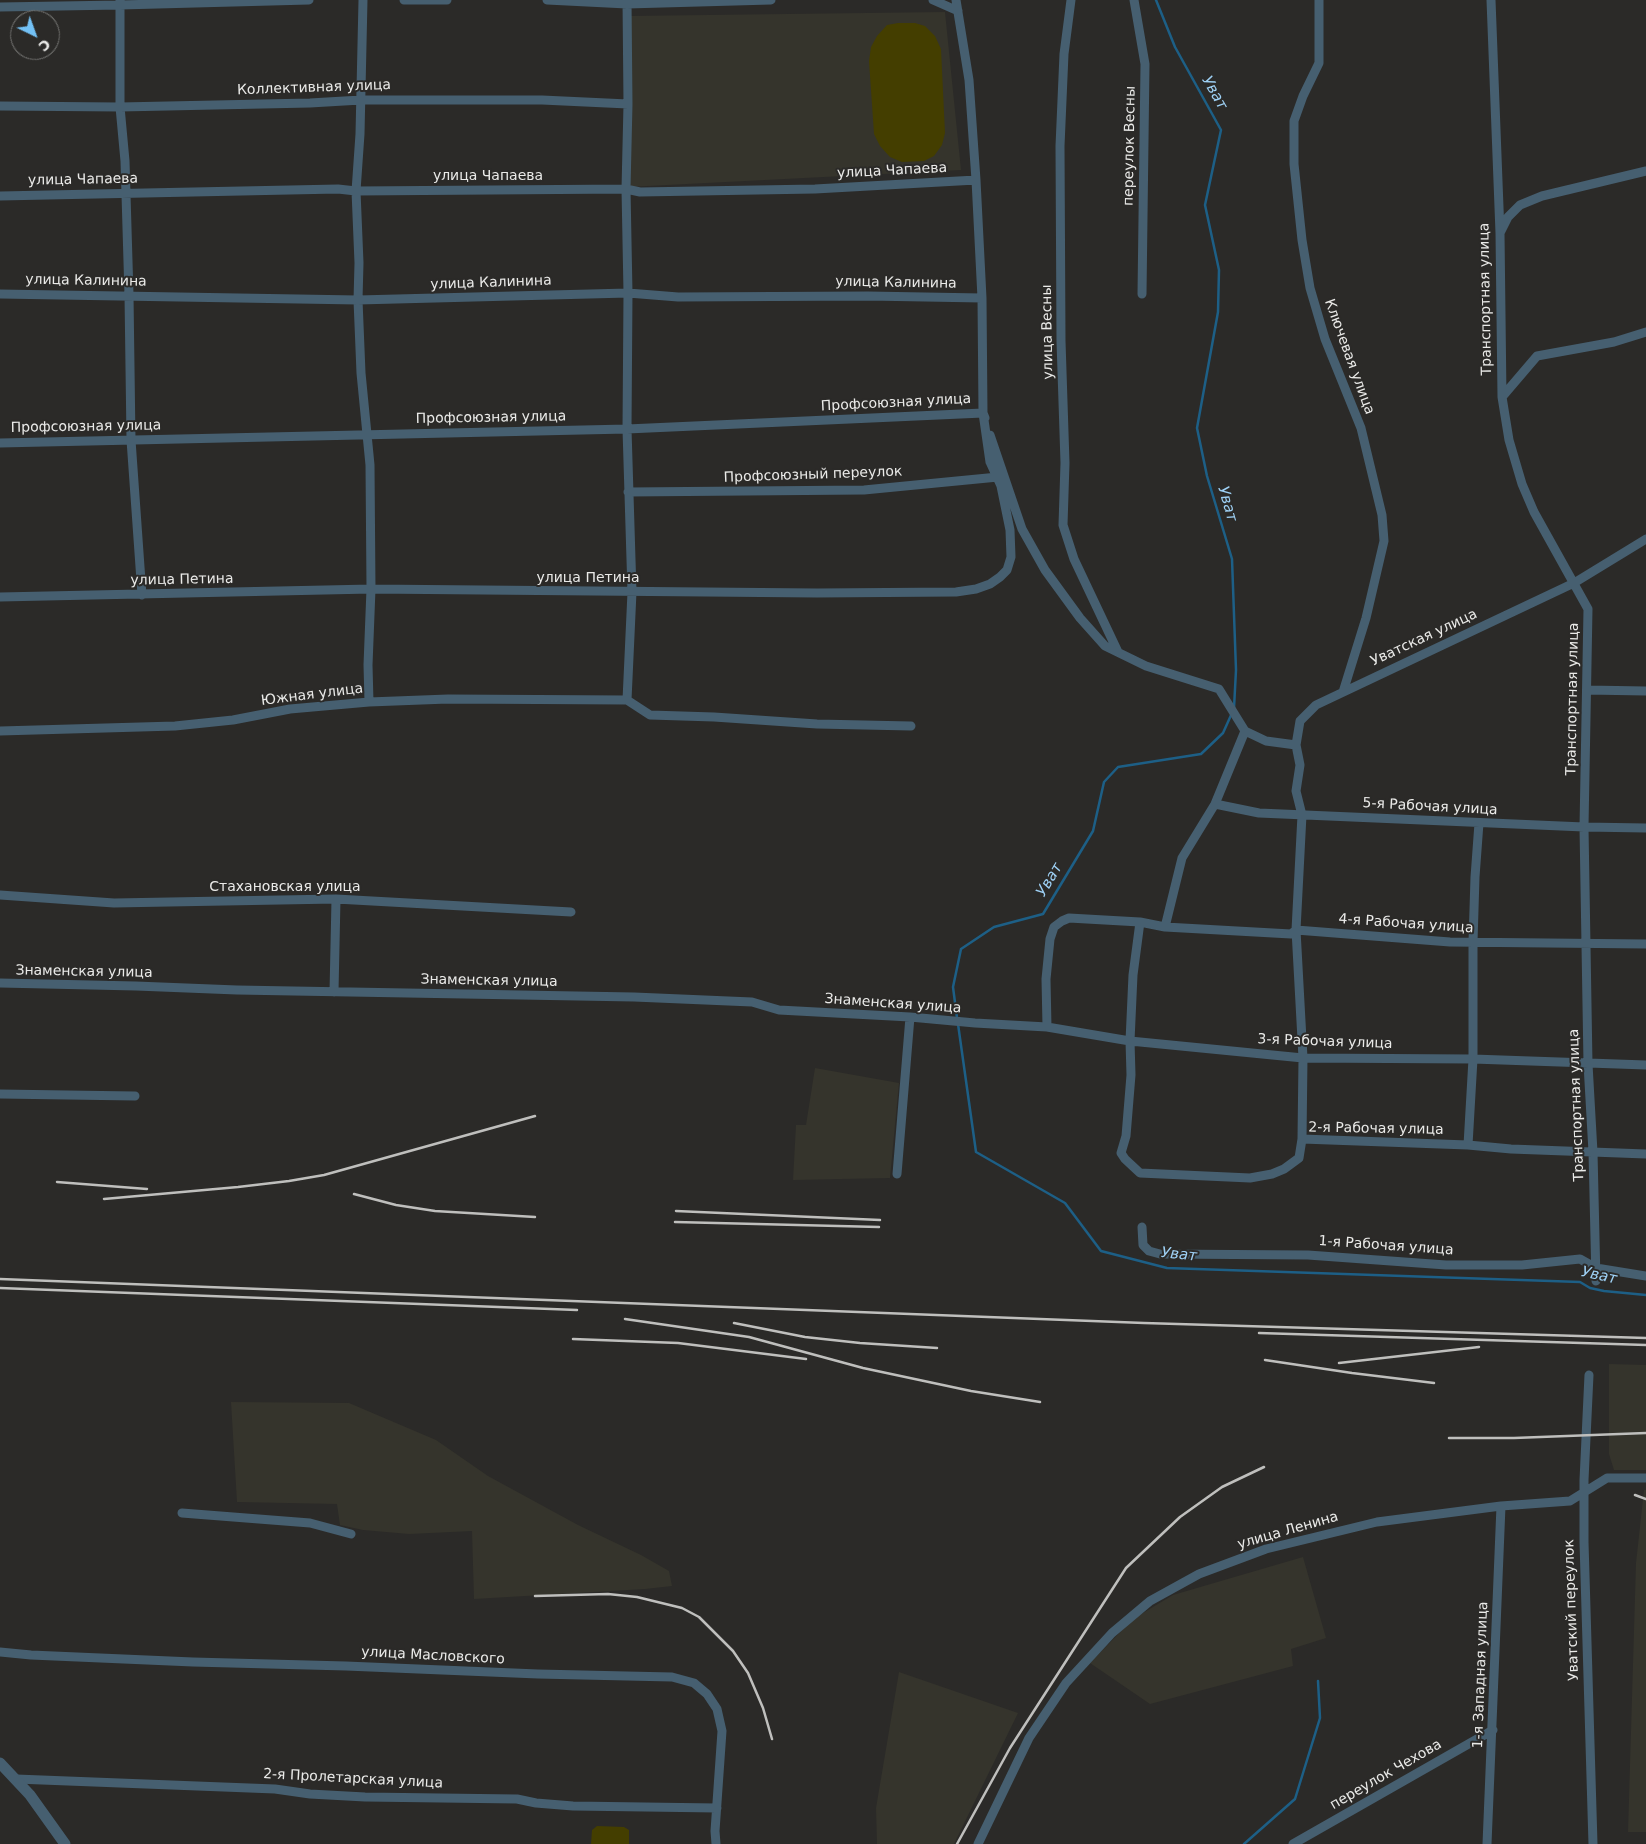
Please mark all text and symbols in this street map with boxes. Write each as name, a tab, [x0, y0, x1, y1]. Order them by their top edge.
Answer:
north arrow	[10, 10, 60, 60]
text: С	[35, 36, 54, 55]
water label: Уват	[1197, 73, 1231, 113]
street label: Коллективная улица	[237, 77, 391, 99]
street label: переулок Весны	[1121, 86, 1139, 206]
street label: улица Чапаева	[837, 160, 947, 182]
street label: улица Чапаева	[433, 168, 543, 184]
street label: улица Чапаева	[28, 171, 138, 189]
street label: Транспортная улица	[1476, 223, 1496, 375]
street label: улица Калинина	[25, 272, 147, 290]
street label: улица Калинина	[430, 272, 552, 294]
street label: улица Калинина	[835, 274, 957, 292]
street label: улица Весны	[1039, 284, 1057, 380]
street label: Ключевая улица	[1320, 297, 1378, 417]
street label: Профсоюзная улица	[820, 391, 972, 415]
street label: Профсоюзная улица	[416, 408, 566, 428]
street label: Профсоюзная улица	[11, 417, 161, 437]
street label: Профсоюзный переулок	[723, 463, 903, 487]
water label: Уват	[1213, 484, 1241, 524]
street label: улица Петина	[536, 570, 640, 586]
street label: улица Петина	[130, 571, 234, 589]
street label: Уватская улица	[1368, 606, 1480, 670]
street label: Транспортная улица	[1563, 623, 1583, 775]
street label: Южная улица	[260, 680, 364, 710]
street label: 5-я Рабочая улица	[1362, 795, 1498, 819]
water label: Уват	[1033, 860, 1067, 900]
street label: Стахановская улица	[209, 879, 361, 895]
street label: 4-я Рабочая улица	[1338, 911, 1474, 937]
street label: Знаменская улица	[15, 962, 153, 982]
street label: Знаменская улица	[420, 971, 558, 991]
street label: Знаменская улица	[824, 991, 962, 1017]
street label: Транспортная улица	[1566, 1028, 1588, 1182]
street label: 3-я Рабочая улица	[1257, 1031, 1393, 1053]
street label: 2-я Рабочая улица	[1308, 1119, 1444, 1139]
street label: 1-я Рабочая улица	[1318, 1233, 1454, 1259]
water label: Уват	[1160, 1244, 1198, 1266]
water label: Уват	[1580, 1263, 1618, 1289]
street label: улица Ленина	[1236, 1509, 1340, 1553]
street label: Уватский переулок	[1561, 1539, 1583, 1681]
street label: 1-я Западная улица	[1470, 1601, 1492, 1749]
street label: улица Масловского	[361, 1644, 505, 1668]
street label: переулок Чехова	[1327, 1736, 1445, 1814]
street label: 2-я Пролетарская улица	[263, 1766, 443, 1792]

